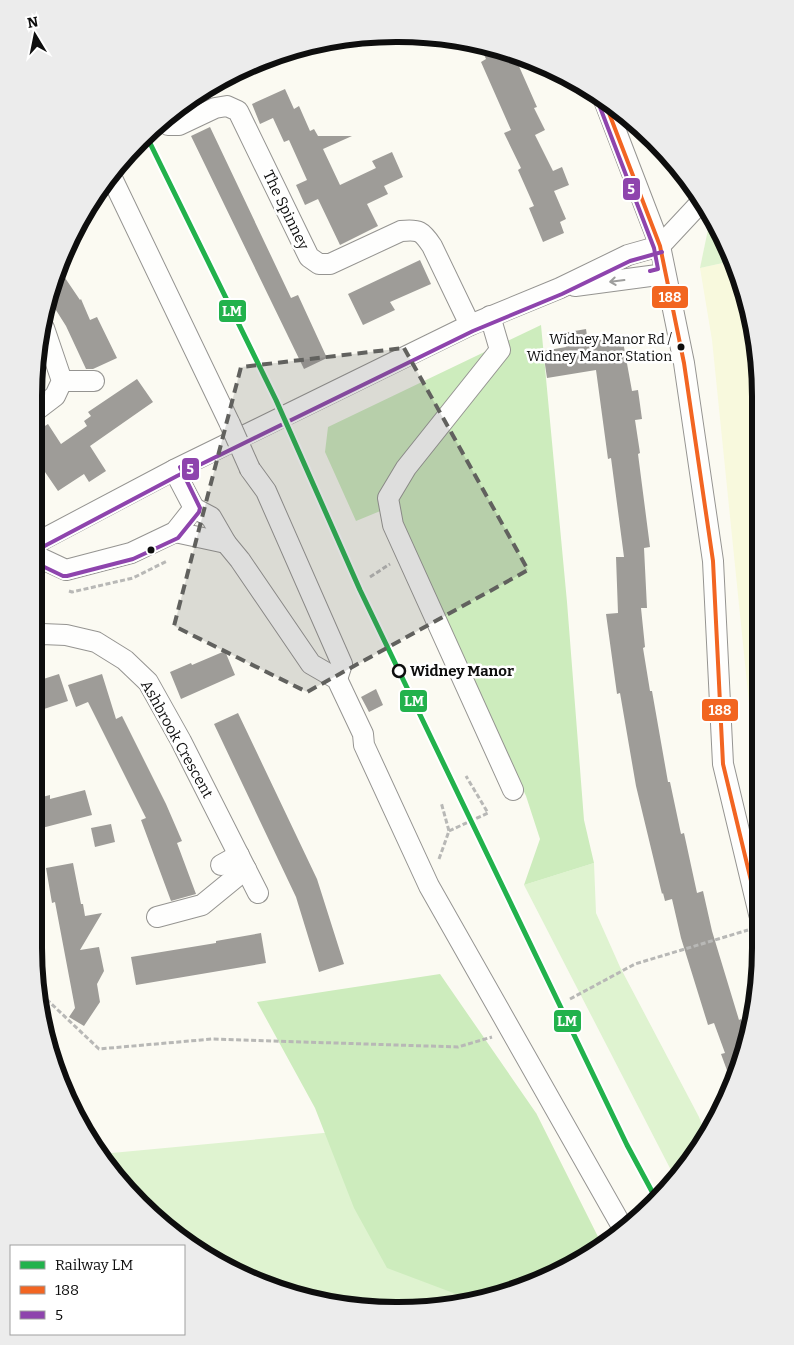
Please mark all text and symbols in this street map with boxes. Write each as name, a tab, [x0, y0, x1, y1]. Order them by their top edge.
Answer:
north arrow	[10, 10, 60, 60]
text: N	[26, 13, 40, 32]
street label: The Spinney	[259, 167, 313, 253]
line badge: 5	[622, 177, 641, 201]
text: 5	[627, 181, 635, 198]
one-way arrow	[609, 276, 625, 286]
line badge: 188	[651, 285, 689, 309]
text: 188	[659, 289, 681, 306]
line badge: LM	[218, 299, 247, 323]
text: LM	[222, 303, 242, 320]
place label: Widney Manor Rd / Widney Manor Station	[527, 331, 673, 365]
marker: Widney Manor Rd / Widney Manor Station	[676, 342, 686, 352]
line badge: 5	[181, 457, 200, 481]
text: 5	[186, 461, 194, 478]
unlabelled marker	[146, 545, 156, 555]
place label: Widney Manor	[410, 662, 514, 680]
marker: Widney Manor	[392, 664, 406, 678]
street label: Ashbrook Crescent	[137, 677, 217, 802]
line badge: LM	[399, 689, 428, 713]
text: LM	[404, 693, 424, 710]
line badge: 188	[701, 698, 739, 722]
text: 188	[709, 702, 731, 719]
line badge: LM	[553, 1009, 582, 1033]
text: LM	[557, 1013, 577, 1030]
legend	[10, 1245, 185, 1335]
text: Railway LM	[55, 1256, 133, 1274]
text: 188	[55, 1281, 79, 1299]
text: 5	[55, 1306, 63, 1324]

